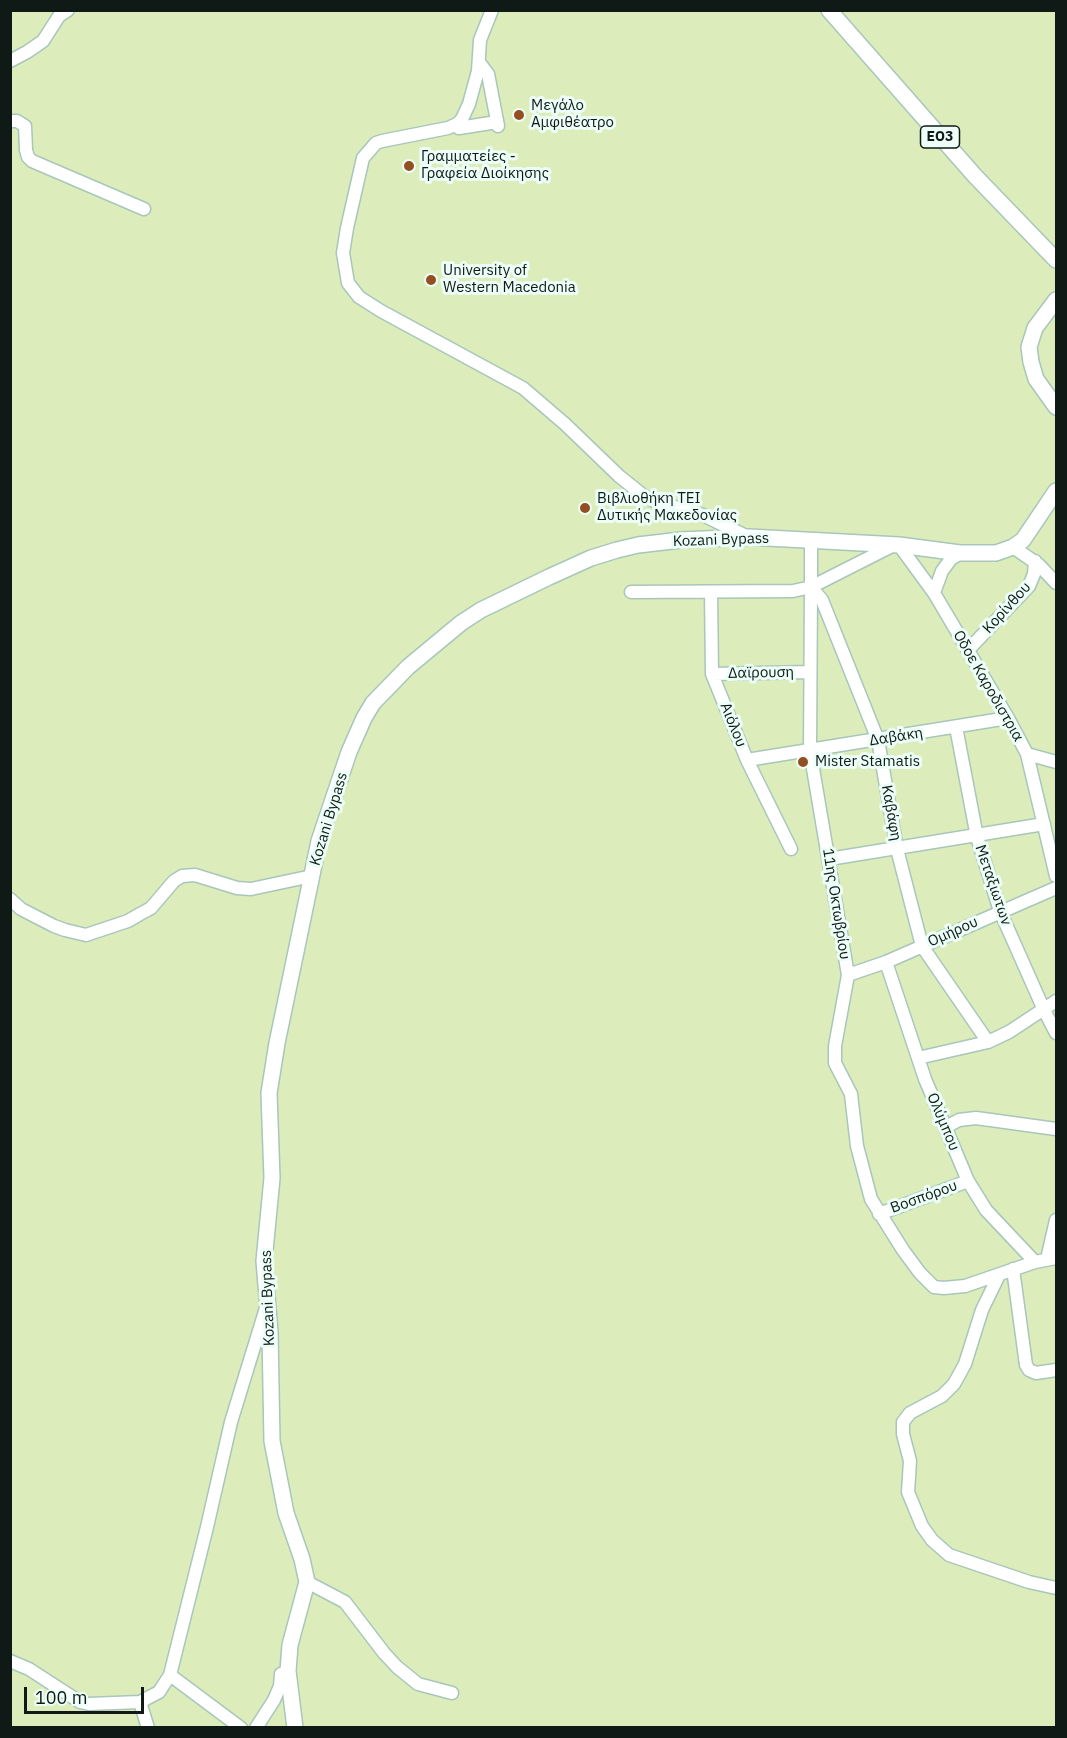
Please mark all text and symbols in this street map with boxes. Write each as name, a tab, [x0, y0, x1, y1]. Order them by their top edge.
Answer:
place label: Μεγάλο Αμφιθέατρο	[531, 97, 614, 132]
marker: Μεγάλο Αμφιθέατρο	[512, 108, 526, 122]
road number: ΕΟ3	[920, 126, 960, 148]
place label: Γραμματείες - Γραφεία Διοίκησης	[421, 148, 549, 183]
marker: Γραμματείες - Γραφεία Διοίκησης	[402, 159, 416, 173]
place label: University of Western Macedonia	[443, 262, 576, 297]
marker: University of Western Macedonia	[424, 273, 438, 287]
place label: Βιβλιοθήκη ΤΕΙ Δυτικής Μακεδονίας	[597, 490, 737, 525]
marker: Βιβλιοθήκη ΤΕΙ Δυτικής Μακεδονίας	[578, 501, 592, 515]
street label: Kozani Bypass	[672, 529, 770, 551]
street label: Κορίνθου	[979, 579, 1035, 637]
street label: Oδοε Καροδιστρια	[949, 627, 1027, 745]
street label: Δαϊρουση	[728, 663, 794, 683]
street label: Αιόλου	[716, 700, 750, 750]
street label: Δαβάκη	[868, 724, 924, 750]
place label: Mister Stamatis	[815, 753, 920, 771]
marker: Mister Stamatis	[796, 755, 810, 769]
street label: Kozani Bypass	[306, 770, 352, 868]
street label: Καβάφη	[877, 784, 905, 842]
street label: Μεταξιωτων	[971, 842, 1015, 928]
street label: 11ης Οκτωβρίου	[818, 847, 854, 961]
street label: Ομήρου	[925, 913, 981, 951]
street label: Ολύμπου	[923, 1090, 963, 1154]
street label: Βοσπόρου	[888, 1177, 960, 1217]
street label: Kozani Bypass	[257, 1249, 279, 1347]
scale bar	[27, 1675, 147, 1713]
text: 100 m	[35, 1686, 87, 1709]

